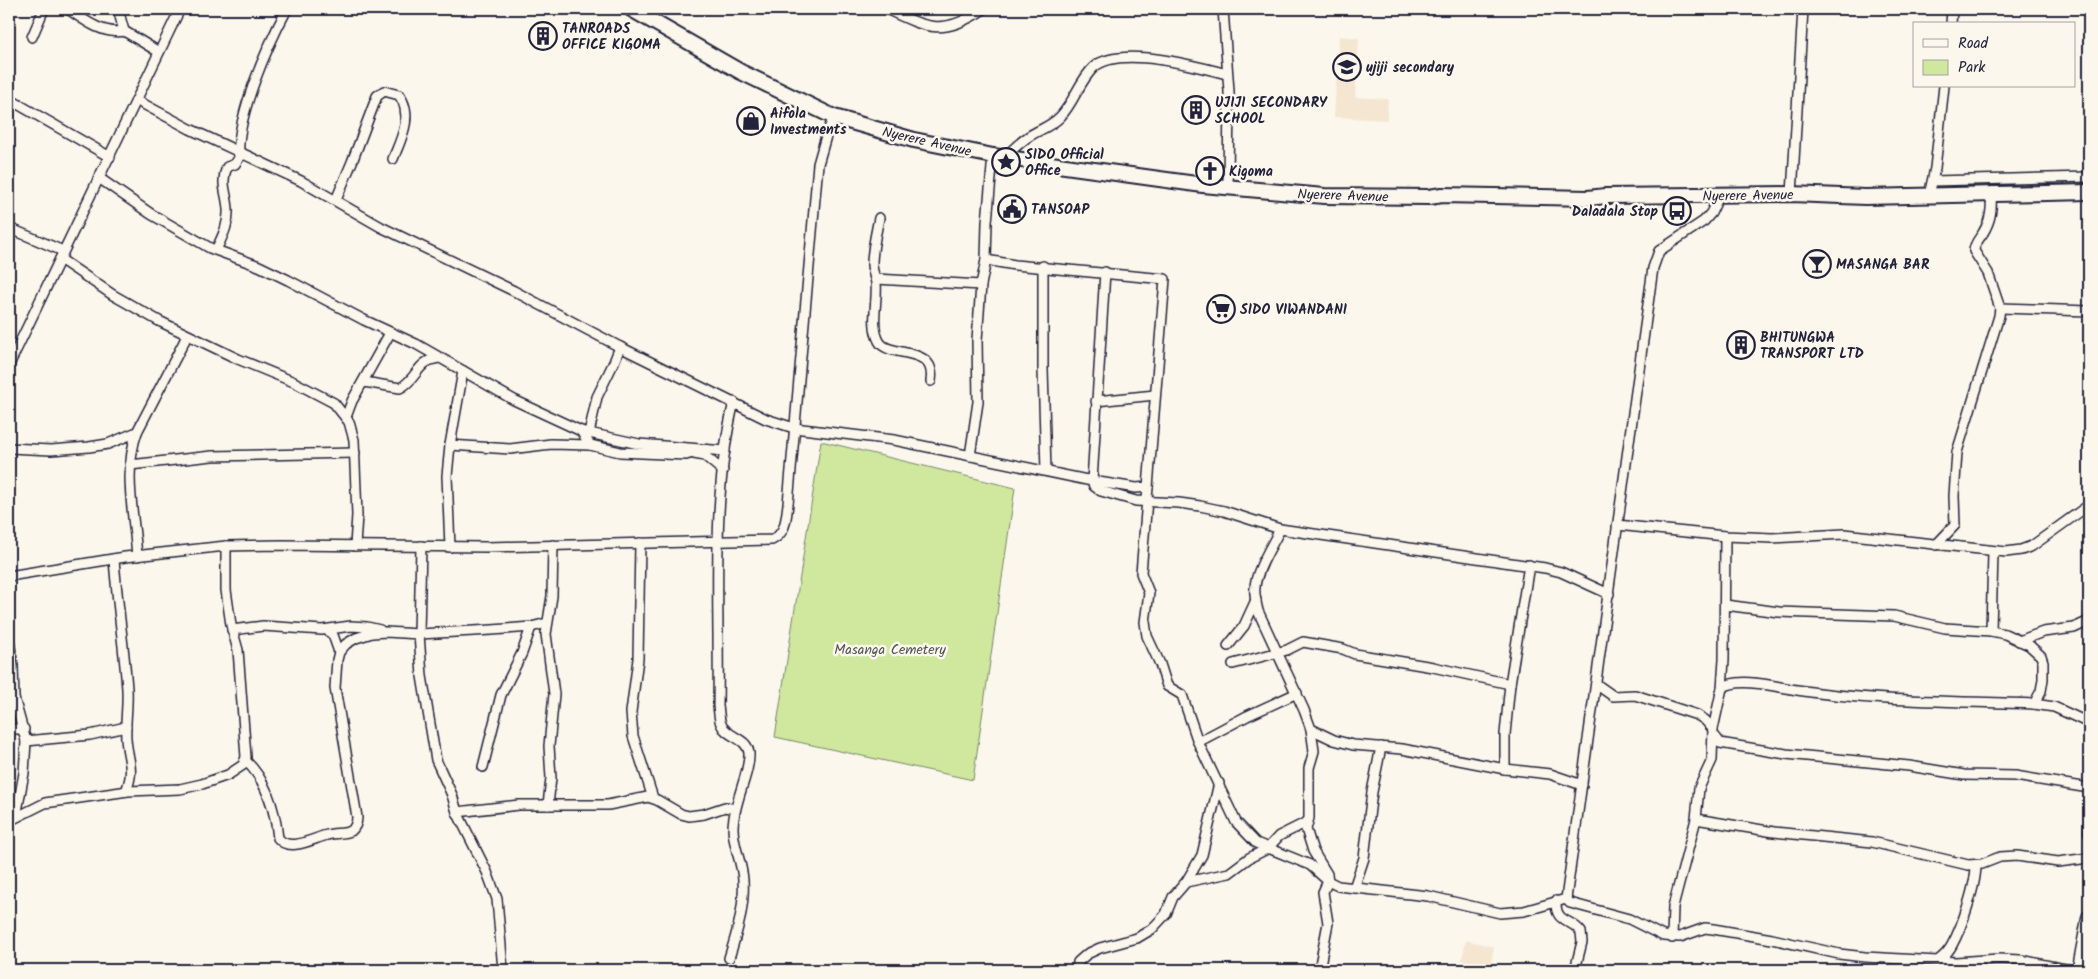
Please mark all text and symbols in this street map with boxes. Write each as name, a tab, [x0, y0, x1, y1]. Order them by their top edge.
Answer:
place label: TANROADS OFFICE KIGOMA	[562, 18, 661, 56]
building icon: TANROADS OFFICE KIGOMA	[528, 21, 558, 51]
legend	[1913, 22, 2076, 88]
text: Road	[1958, 32, 1989, 56]
school or university icon: ujiji secondary	[1332, 52, 1362, 82]
text: Park	[1958, 56, 1986, 80]
place label: ujiji secondary	[1366, 57, 1455, 79]
place label: UJIJI SECONDARY SCHOOL	[1215, 92, 1328, 130]
building icon: UJIJI SECONDARY SCHOOL	[1181, 95, 1211, 125]
place label: Aifola Investments	[770, 103, 847, 141]
shop icon: Aifola Investments	[736, 106, 766, 136]
street label: Nyerere Avenue	[880, 121, 974, 163]
place label: SIDO Official Office	[1025, 144, 1104, 182]
place icon: SIDO Official Office	[991, 147, 1021, 177]
church icon: Kigoma	[1195, 156, 1225, 186]
place label: Kigoma	[1229, 161, 1273, 183]
street label: Nyerere Avenue	[1297, 183, 1390, 209]
street label: Nyerere Avenue	[1702, 184, 1794, 208]
public building icon: TANSOAP	[997, 194, 1027, 224]
bus stop icon: Daladala Stop	[1662, 196, 1692, 226]
place label: TANSOAP	[1031, 199, 1090, 221]
place label: Daladala Stop	[1572, 201, 1658, 223]
bar icon: MASANGA BAR	[1802, 249, 1832, 279]
place label: MASANGA BAR	[1836, 254, 1930, 276]
supermarket icon: SIDO VIWANDANI	[1206, 294, 1236, 324]
place label: SIDO VIWANDANI	[1240, 299, 1347, 321]
place label: BHITUNGWA TRANSPORT LTD	[1760, 327, 1864, 365]
building icon: BHITUNGWA TRANSPORT LTD	[1726, 330, 1756, 360]
park label: Masanga Cemetery	[834, 639, 946, 661]

